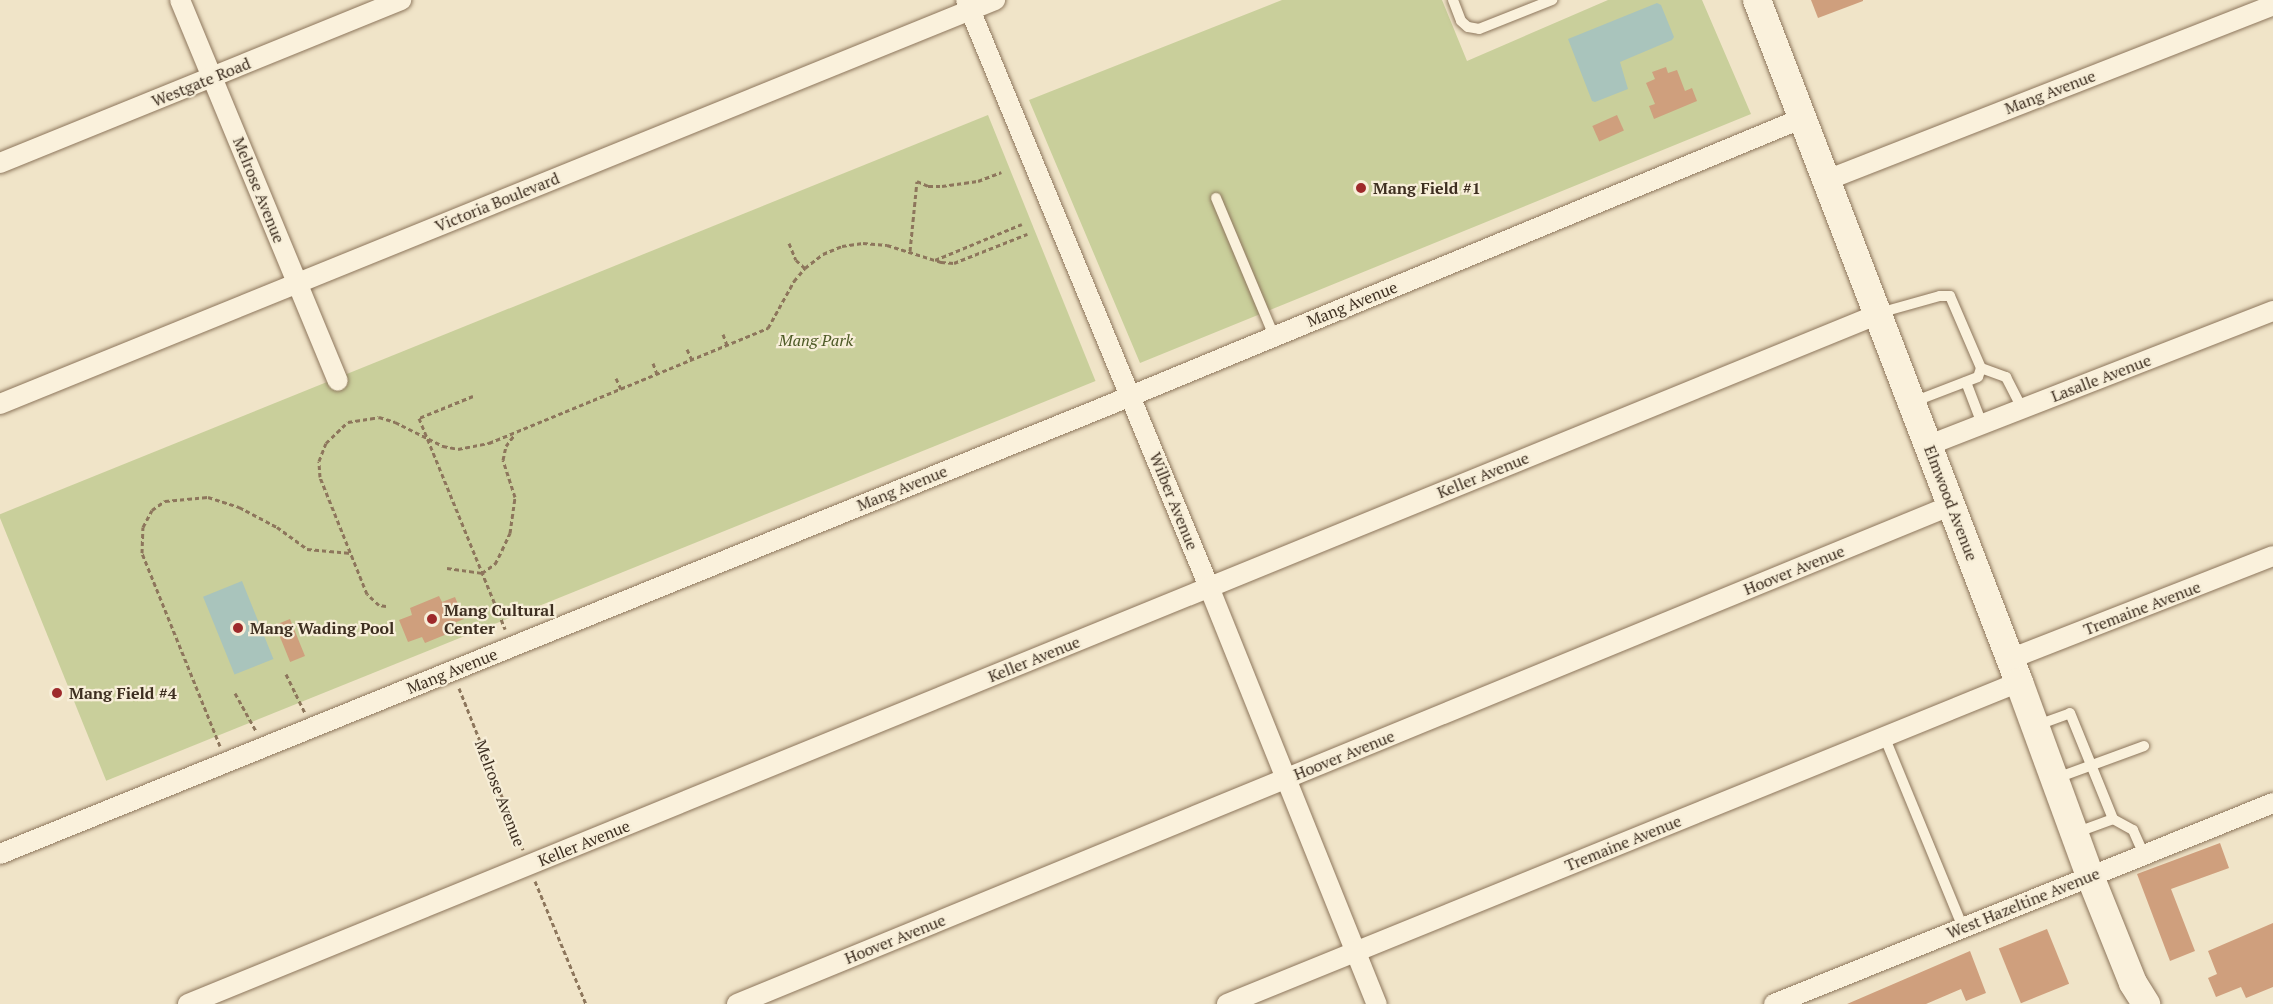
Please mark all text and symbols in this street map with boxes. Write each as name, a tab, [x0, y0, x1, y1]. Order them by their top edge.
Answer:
street label: Westgate Road	[149, 53, 253, 111]
street label: Mang Avenue	[2002, 66, 2098, 118]
street label: Melrose Avenue	[229, 134, 289, 246]
street label: Victoria Boulevard	[432, 168, 562, 236]
place label: Mang Field #1	[1373, 178, 1481, 198]
marker: Mang Field #1	[1354, 181, 1368, 195]
street label: Mang Avenue	[1304, 277, 1400, 331]
park label: Mang Park	[779, 330, 853, 350]
street label: Lasalle Avenue	[2048, 350, 2154, 406]
street label: Elmwood Avenue	[1920, 442, 1982, 564]
street label: Keller Avenue	[1434, 448, 1532, 502]
street label: Wilber Avenue	[1146, 449, 1202, 553]
street label: Mang Avenue	[854, 461, 950, 515]
street label: Hoover Avenue	[1741, 541, 1847, 599]
street label: Tremaine Avenue	[2081, 577, 2203, 639]
place label: Mang Cultural Center	[444, 600, 555, 638]
marker: Mang Cultural Center	[425, 612, 439, 626]
place label: Mang Wading Pool	[250, 618, 394, 638]
marker: Mang Wading Pool	[231, 621, 245, 635]
street label: Keller Avenue	[985, 632, 1083, 686]
street label: Mang Avenue	[404, 644, 500, 698]
place label: Mang Field #4	[69, 683, 177, 703]
marker: Mang Field #4	[50, 686, 64, 700]
street label: Hoover Avenue	[1291, 726, 1397, 784]
street label: Melrose Avenue	[471, 737, 529, 849]
street label: Tremaine Avenue	[1562, 811, 1684, 875]
street label: Keller Avenue	[535, 816, 633, 870]
street label: West Hazeltine Avenue	[1944, 863, 2102, 943]
street label: Hoover Avenue	[842, 910, 948, 968]

